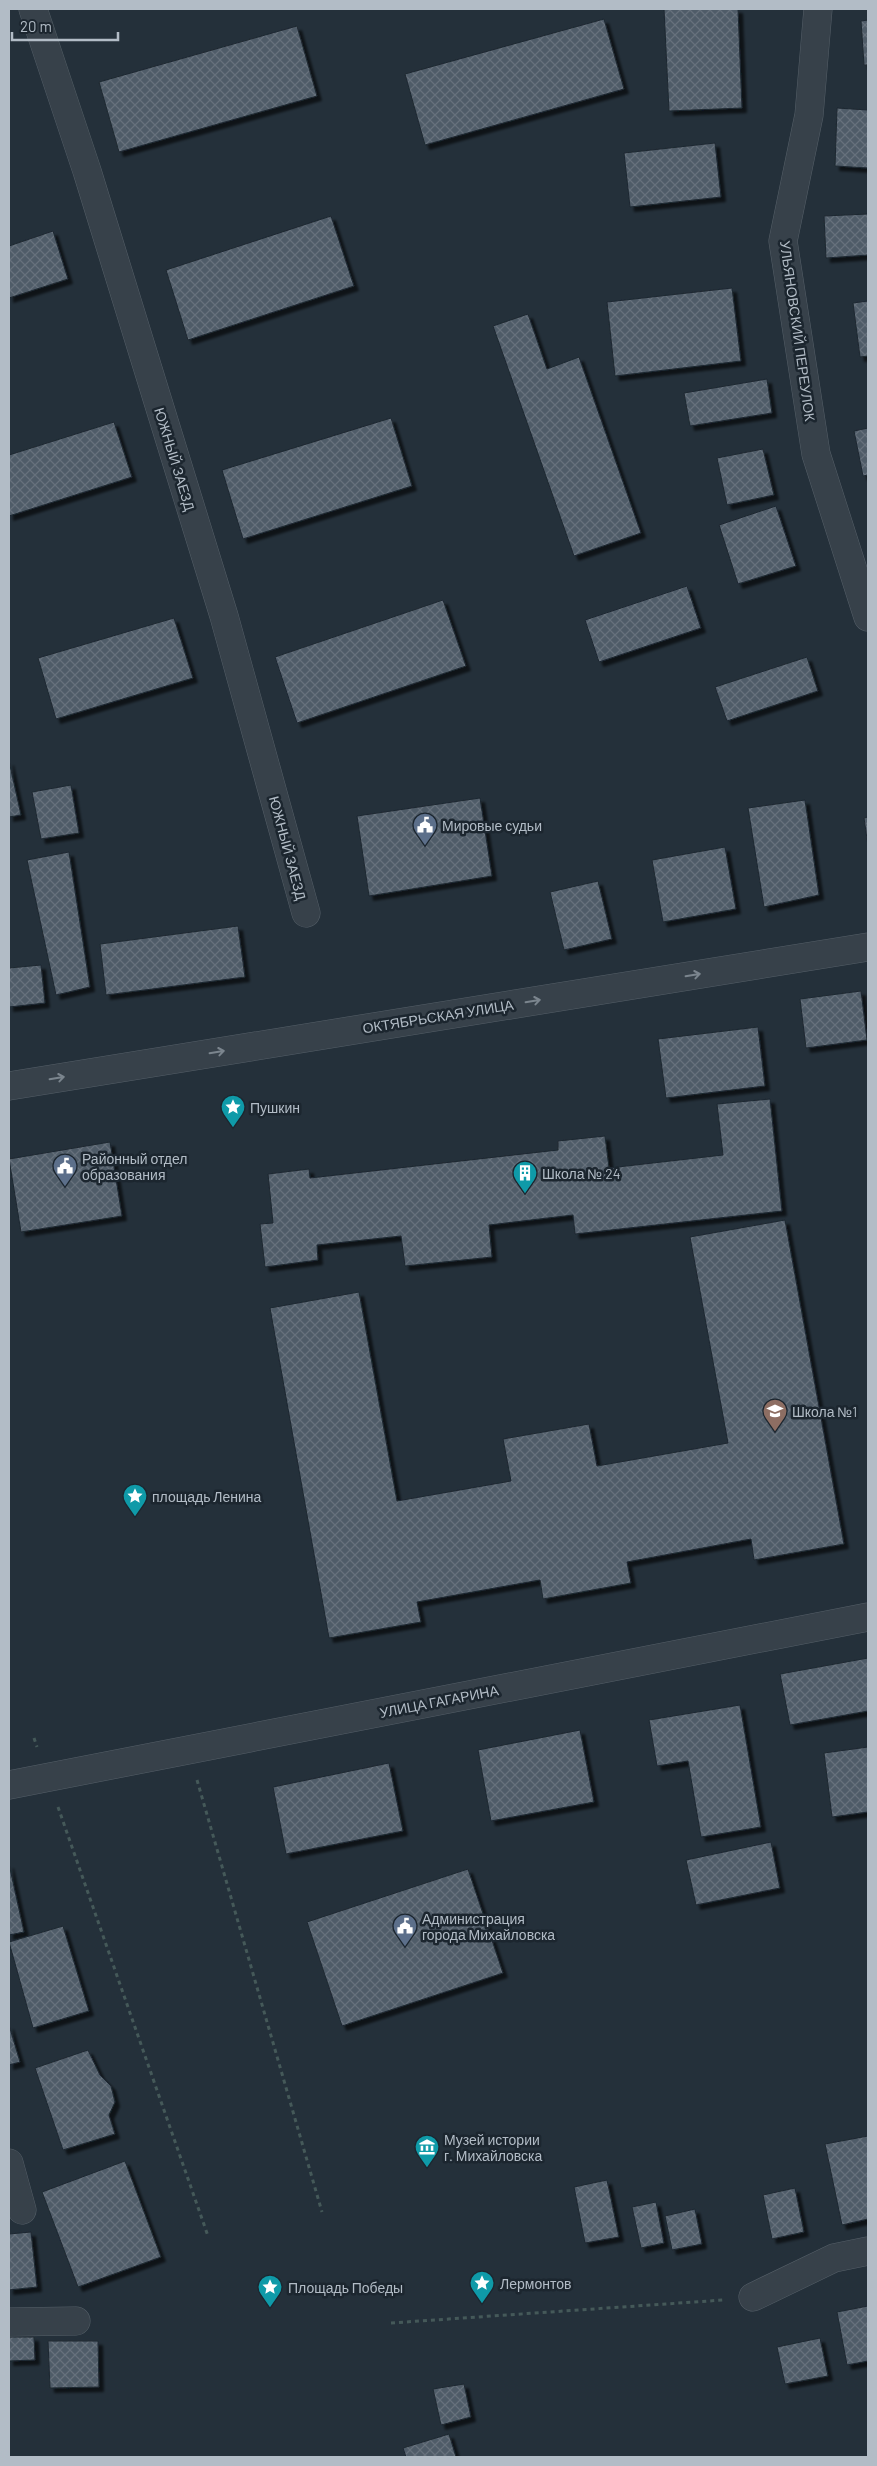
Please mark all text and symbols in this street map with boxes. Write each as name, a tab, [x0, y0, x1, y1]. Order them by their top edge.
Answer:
scale bar	[12, 10, 119, 42]
text: 20 m	[20, 17, 52, 35]
street label: УЛЬЯНОВСКИЙ ПЕРЕУЛОК	[777, 240, 819, 423]
street label: ЮЖНЫЙ ЗАЕЗД	[151, 405, 199, 513]
street label: ЮЖНЫЙ ЗАЕЗД	[266, 794, 310, 902]
public building icon: Мировые судьи	[412, 812, 438, 846]
place label: Мировые судьи	[442, 817, 542, 834]
one-way arrow	[685, 969, 701, 979]
one-way arrow	[525, 995, 541, 1005]
street label: ОКТЯБРЬСКАЯ УЛИЦА	[361, 996, 515, 1036]
one-way arrow	[209, 1046, 225, 1056]
one-way arrow	[48, 1073, 64, 1083]
place icon: Пушкин	[220, 1094, 246, 1128]
place label: Пушкин	[250, 1099, 300, 1116]
place label: Районный отдел образования	[82, 1150, 188, 1183]
public building icon: Районный отдел образования	[52, 1153, 78, 1187]
building icon: Школа № 24	[512, 1160, 538, 1194]
place label: Школа № 24	[542, 1165, 620, 1182]
school or university icon: Школа №1	[762, 1398, 788, 1432]
place label: Школа №1	[792, 1403, 857, 1420]
place icon: площадь Ленина	[122, 1483, 148, 1517]
place label: площадь Ленина	[152, 1488, 262, 1505]
street label: УЛИЦА ГАГАРИНА	[378, 1681, 501, 1721]
place label: Администрация города Михайловска	[422, 1910, 555, 1943]
public building icon: Администрация города Михайловска	[392, 1913, 418, 1947]
place label: Музей истории г. Михайловска	[444, 2131, 543, 2164]
museum icon: Музей истории г. Михайловска	[414, 2134, 440, 2168]
place icon: Лермонтов	[469, 2270, 495, 2304]
place icon: Площадь Победы	[257, 2274, 283, 2308]
place label: Лермонтов	[500, 2275, 571, 2292]
place label: Площадь Победы	[288, 2279, 403, 2296]

